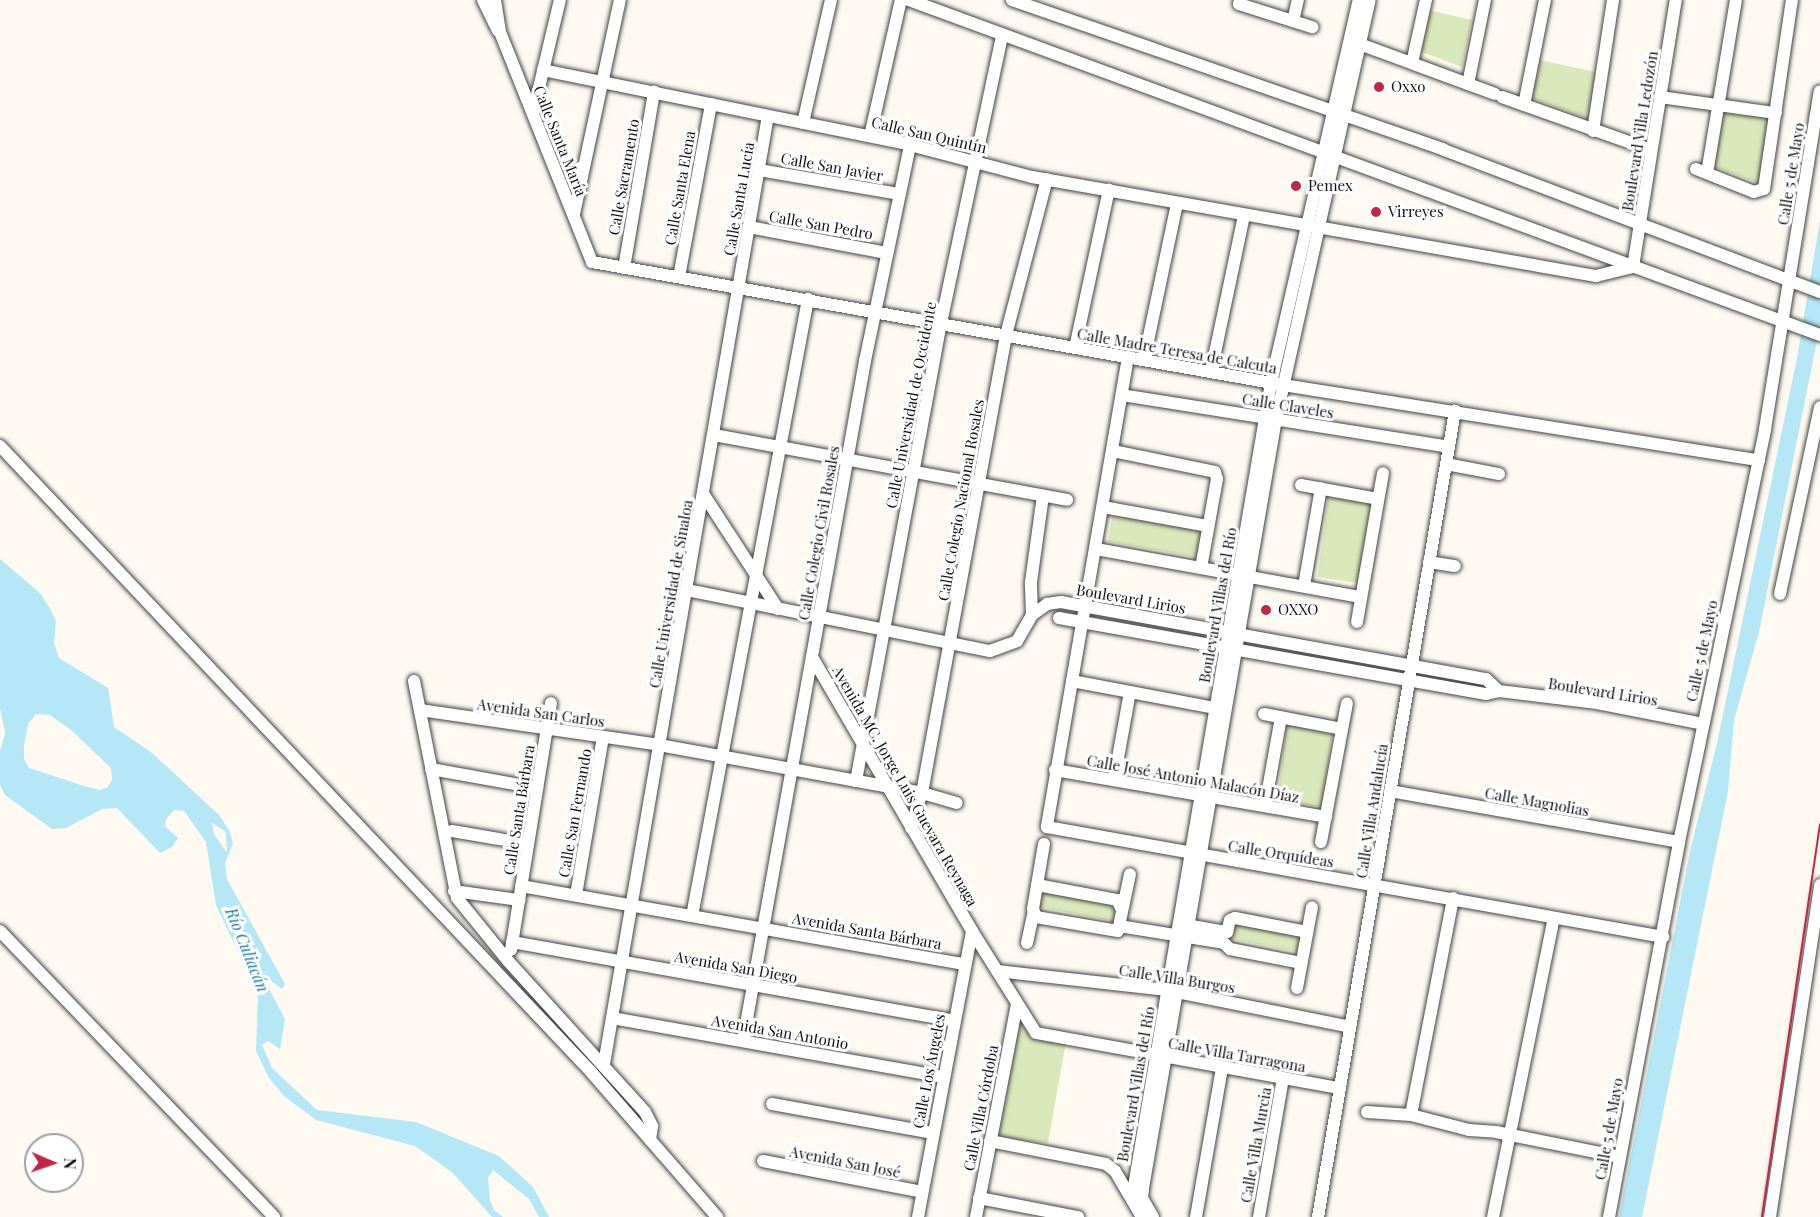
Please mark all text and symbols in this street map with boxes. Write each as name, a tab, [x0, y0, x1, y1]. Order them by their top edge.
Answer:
street label: Boulevard Villa Ledozón	[1618, 49, 1662, 213]
place label: Oxxo	[1391, 78, 1425, 96]
marker: Oxxo	[1372, 80, 1386, 94]
street label: Calle Santa María	[530, 83, 590, 199]
street label: Calle San Quintín	[870, 113, 988, 157]
street label: Calle Sacramento	[605, 117, 643, 237]
street label: Calle 5 de Mayo	[1774, 121, 1808, 227]
street label: Calle Santa Elena	[661, 129, 699, 247]
street label: Calle Santa Lucía	[720, 141, 758, 257]
street label: Calle San Javier	[779, 149, 885, 185]
place label: Pemex	[1308, 177, 1353, 195]
marker: Pemex	[1289, 179, 1303, 193]
place label: Virreyes	[1388, 203, 1444, 221]
marker: Virreyes	[1369, 205, 1383, 219]
street label: Calle San Pedro	[768, 207, 874, 243]
street label: Calle Universidad de Occidente	[882, 300, 940, 510]
street label: Calle Madre Teresa de Calcuta	[1075, 324, 1279, 378]
street label: Calle Claveles	[1241, 390, 1335, 422]
street label: Calle Colegio Nacional Rosales	[934, 398, 988, 602]
street label: Calle Colegio Civil Rosales	[795, 444, 843, 622]
street label: Calle Universidad de Sinaloa	[646, 498, 696, 690]
street label: Boulevard Villas del Río	[1195, 526, 1241, 684]
street label: Boulevard Lirios	[1075, 581, 1187, 617]
street label: Calle 5 de Mayo	[1682, 598, 1722, 704]
place label: OXXO	[1278, 601, 1318, 619]
marker: OXXO	[1259, 603, 1273, 617]
street label: Avenida MC. Jorge Luis Guevara Reynaga	[828, 662, 982, 910]
street label: Boulevard Lirios	[1547, 674, 1659, 710]
street label: Avenida San Carlos	[476, 695, 606, 731]
street label: Calle Villa Andalucía	[1352, 742, 1392, 880]
street label: Calle Santa Bárbara	[500, 743, 538, 877]
street label: Calle San Fernando	[555, 747, 595, 879]
street label: Calle José Antonio Malacón Díaz	[1085, 751, 1301, 807]
street label: Calle Magnolias	[1483, 784, 1591, 820]
street label: Calle Orquídeas	[1227, 837, 1335, 871]
water label: Río Culiacán	[221, 905, 273, 995]
street label: Avenida Santa Bárbara	[791, 909, 943, 953]
street label: Avenida San Diego	[673, 947, 799, 987]
street label: Calle Villa Burgos	[1117, 961, 1237, 997]
street label: Boulevard Villas del Río	[1113, 1005, 1159, 1163]
street label: Avenida San Antonio	[710, 1011, 850, 1053]
street label: Calle Los Ángeles	[909, 1012, 949, 1130]
street label: Calle Villa Tarragona	[1166, 1034, 1308, 1076]
street label: Calle Villa Córdoba	[960, 1043, 1002, 1173]
street label: Calle 5 de Mayo	[1591, 1076, 1627, 1182]
street label: Calle Villa Murcia	[1237, 1085, 1275, 1205]
north arrow	[24, 1133, 84, 1193]
street label: Avenida San José	[788, 1142, 902, 1182]
text: N	[60, 1157, 81, 1170]

